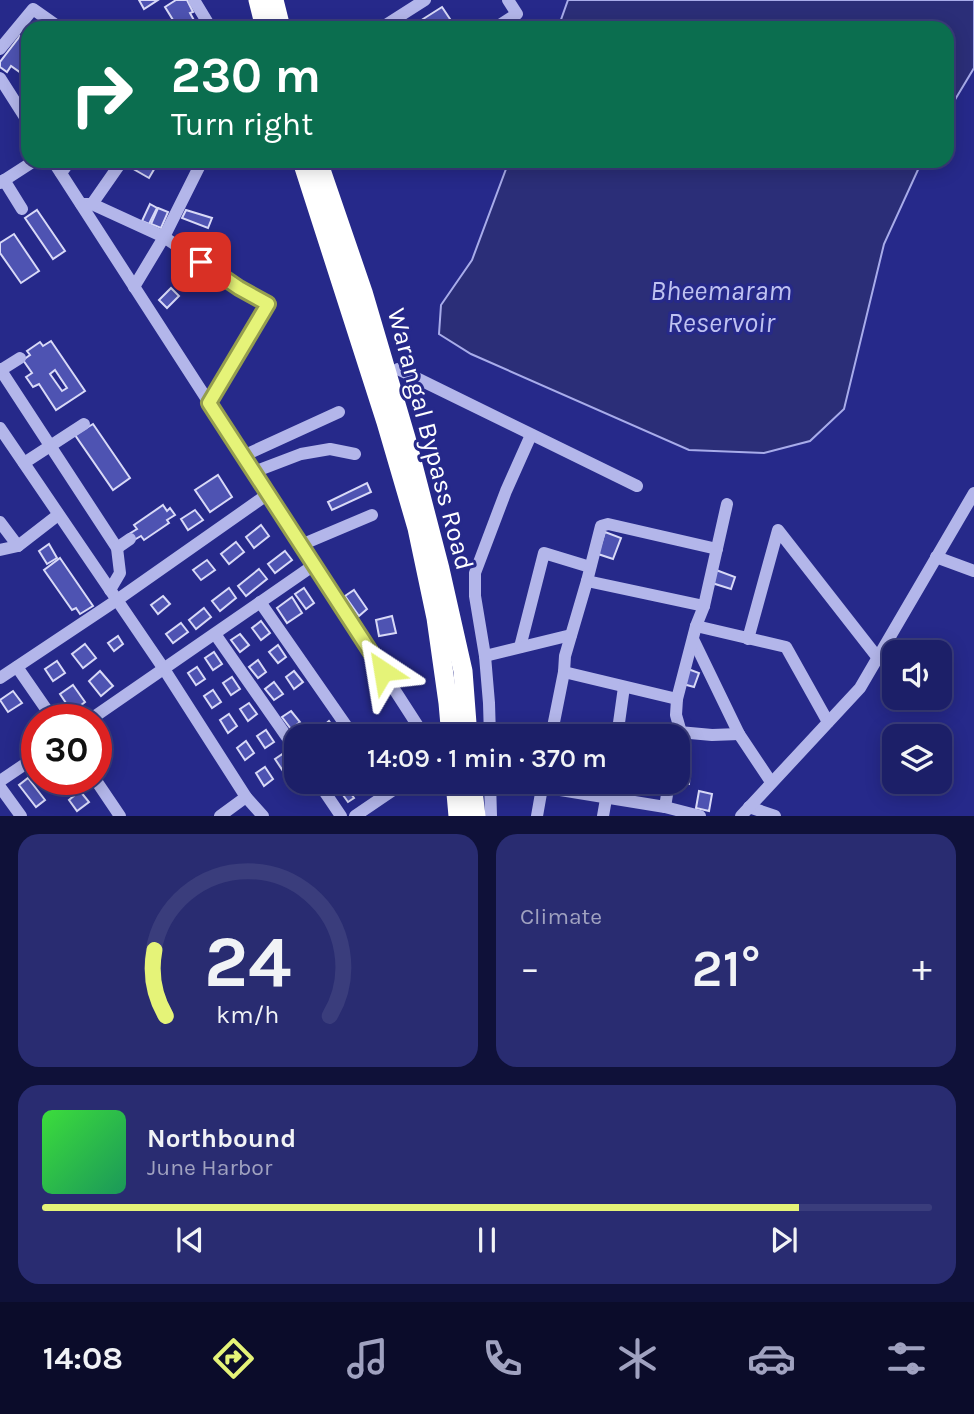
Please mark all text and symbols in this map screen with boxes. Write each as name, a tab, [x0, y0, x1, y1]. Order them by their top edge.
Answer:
text: 230 m	[171, 47, 321, 104]
icon: right	[56, 49, 147, 140]
text: Turn right	[171, 106, 313, 143]
pin	[171, 232, 231, 292]
icon: arrive	[182, 243, 220, 281]
water label: Bheemaram Reservoir	[650, 274, 792, 339]
street label: Warangal Bypass Road	[381, 305, 480, 573]
position arrow	[346, 634, 420, 708]
map controls	[882, 640, 952, 794]
button: sound	[882, 640, 952, 710]
speed limit sign: 30	[21, 704, 112, 795]
button: layers	[882, 724, 952, 794]
text: 14:09 · 1 min · 370 m	[367, 743, 607, 774]
text: Climate	[520, 903, 602, 930]
text: 24	[204, 920, 292, 1005]
text: 21°	[692, 938, 760, 999]
text: −	[520, 946, 540, 991]
text: +	[912, 946, 932, 991]
text: km/h	[216, 1000, 280, 1029]
text: Northbound	[147, 1123, 296, 1154]
text: June Harbor	[147, 1154, 272, 1181]
icon: previous	[171, 1221, 209, 1259]
icon: pause	[468, 1221, 506, 1259]
icon: next	[765, 1221, 803, 1259]
icon: directions	[209, 1334, 258, 1383]
icon: music	[343, 1334, 392, 1383]
icon: phone	[478, 1334, 527, 1383]
icon: climate	[613, 1334, 662, 1383]
icon: car	[747, 1334, 796, 1383]
icon: filters	[882, 1334, 931, 1383]
text: 14:08	[43, 1340, 123, 1377]

